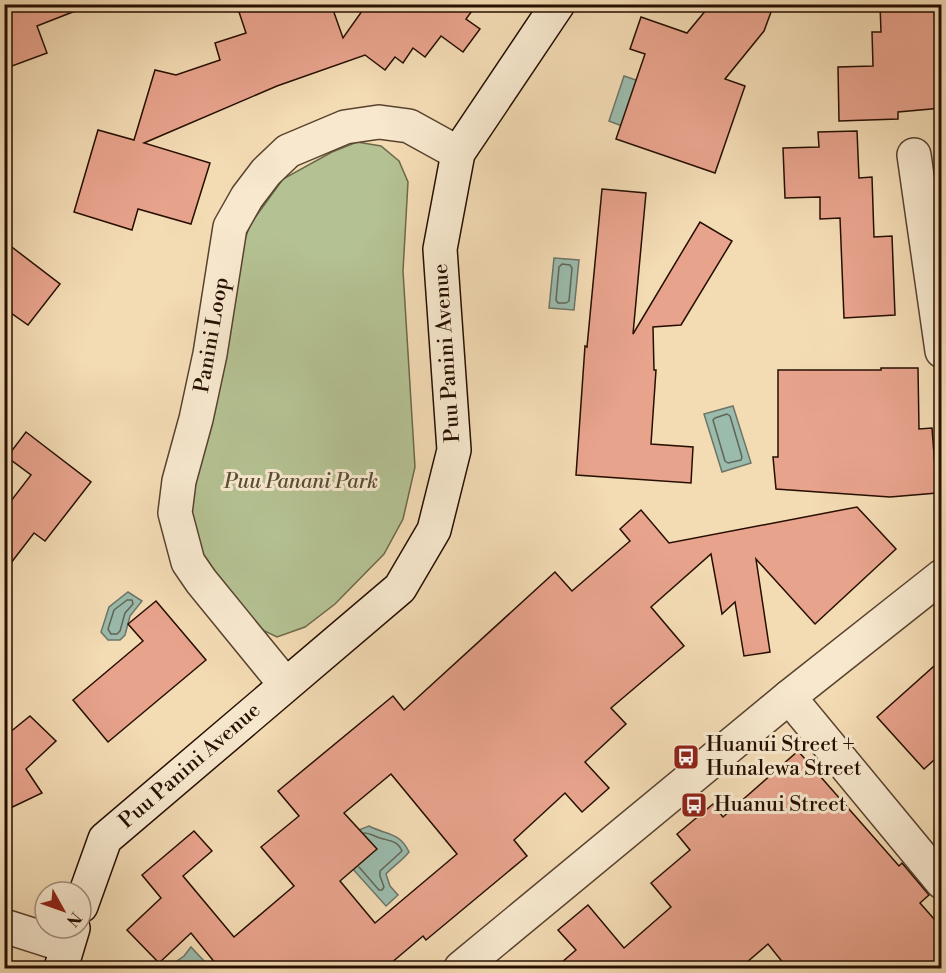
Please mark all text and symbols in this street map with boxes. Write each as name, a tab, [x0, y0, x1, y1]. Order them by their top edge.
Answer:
street label: Puu Panini Avenue	[428, 263, 466, 443]
street label: Panini Loop	[189, 275, 235, 395]
park label: Puu Panani Park	[223, 469, 378, 495]
street label: Puu Panini Avenue	[114, 697, 266, 835]
place label: Huanui Street + Hunalewa Street	[706, 732, 862, 782]
bus stop icon: Huanui Street + Hunalewa Street	[671, 742, 701, 772]
bus stop icon: Huanui Street	[679, 790, 709, 820]
place label: Huanui Street	[714, 792, 847, 818]
north arrow	[33, 880, 93, 940]
text: N	[62, 908, 85, 931]

